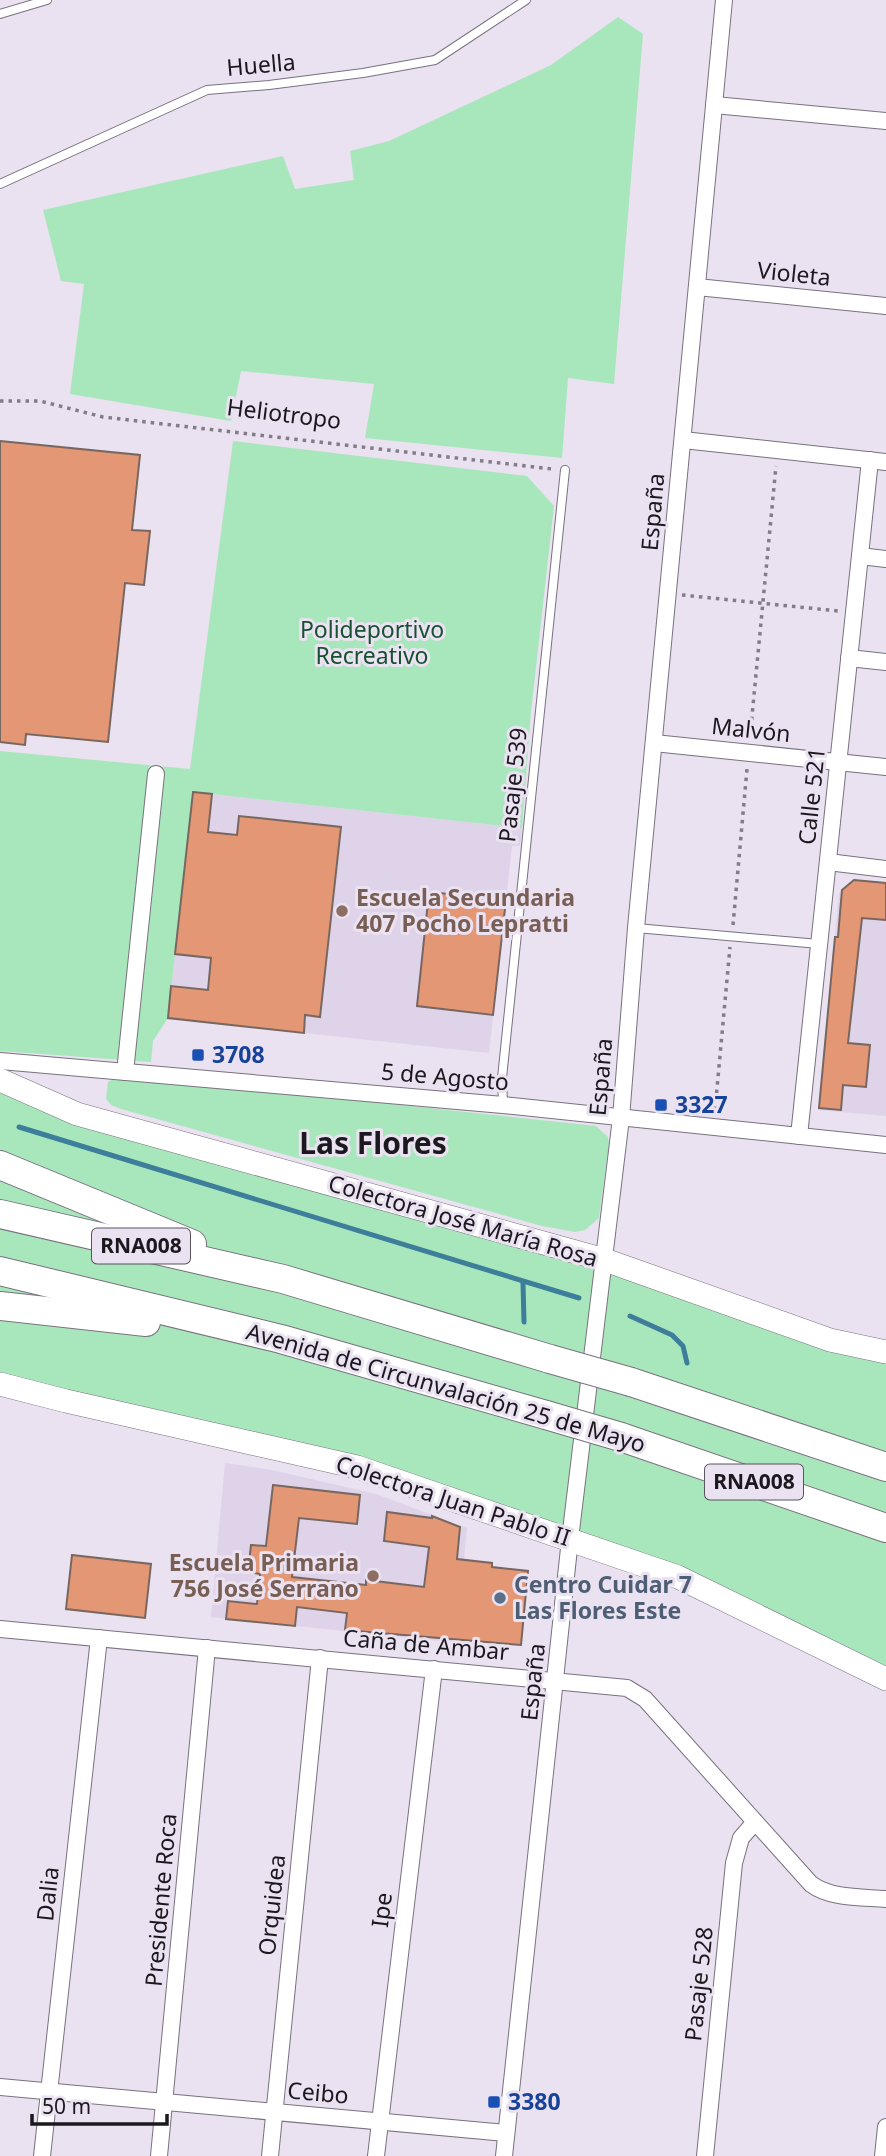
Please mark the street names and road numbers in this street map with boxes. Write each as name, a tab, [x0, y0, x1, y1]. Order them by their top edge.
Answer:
street label: Huella	[225, 45, 297, 83]
street label: Violeta	[756, 253, 832, 293]
street label: Heliotropo	[225, 390, 343, 436]
street label: España	[633, 472, 671, 552]
street label: Malvón	[710, 709, 792, 749]
street label: Pasaje 539	[490, 726, 534, 844]
street label: Calle 521	[790, 746, 832, 846]
street label: España	[581, 1037, 619, 1117]
street label: 5 de Agosto	[380, 1054, 510, 1098]
street label: Colectora José María Rosa	[325, 1166, 602, 1274]
road number: RNA008	[92, 1228, 190, 1264]
street label: Avenida de Circunvalación 25 de Mayo	[243, 1315, 650, 1459]
street label: Colectora Juan Pablo II	[332, 1447, 575, 1553]
road number: RNA008	[705, 1464, 803, 1500]
street label: Caña de Ambar	[342, 1621, 511, 1667]
street label: España	[512, 1641, 552, 1722]
street label: Presidente Roca	[136, 1812, 184, 1988]
street label: Orquidea	[250, 1853, 292, 1957]
street label: Dalia	[28, 1865, 66, 1923]
street label: Ipe	[363, 1891, 399, 1929]
street label: Pasaje 528	[676, 1925, 720, 2043]
street label: Ceibo	[286, 2073, 350, 2111]

